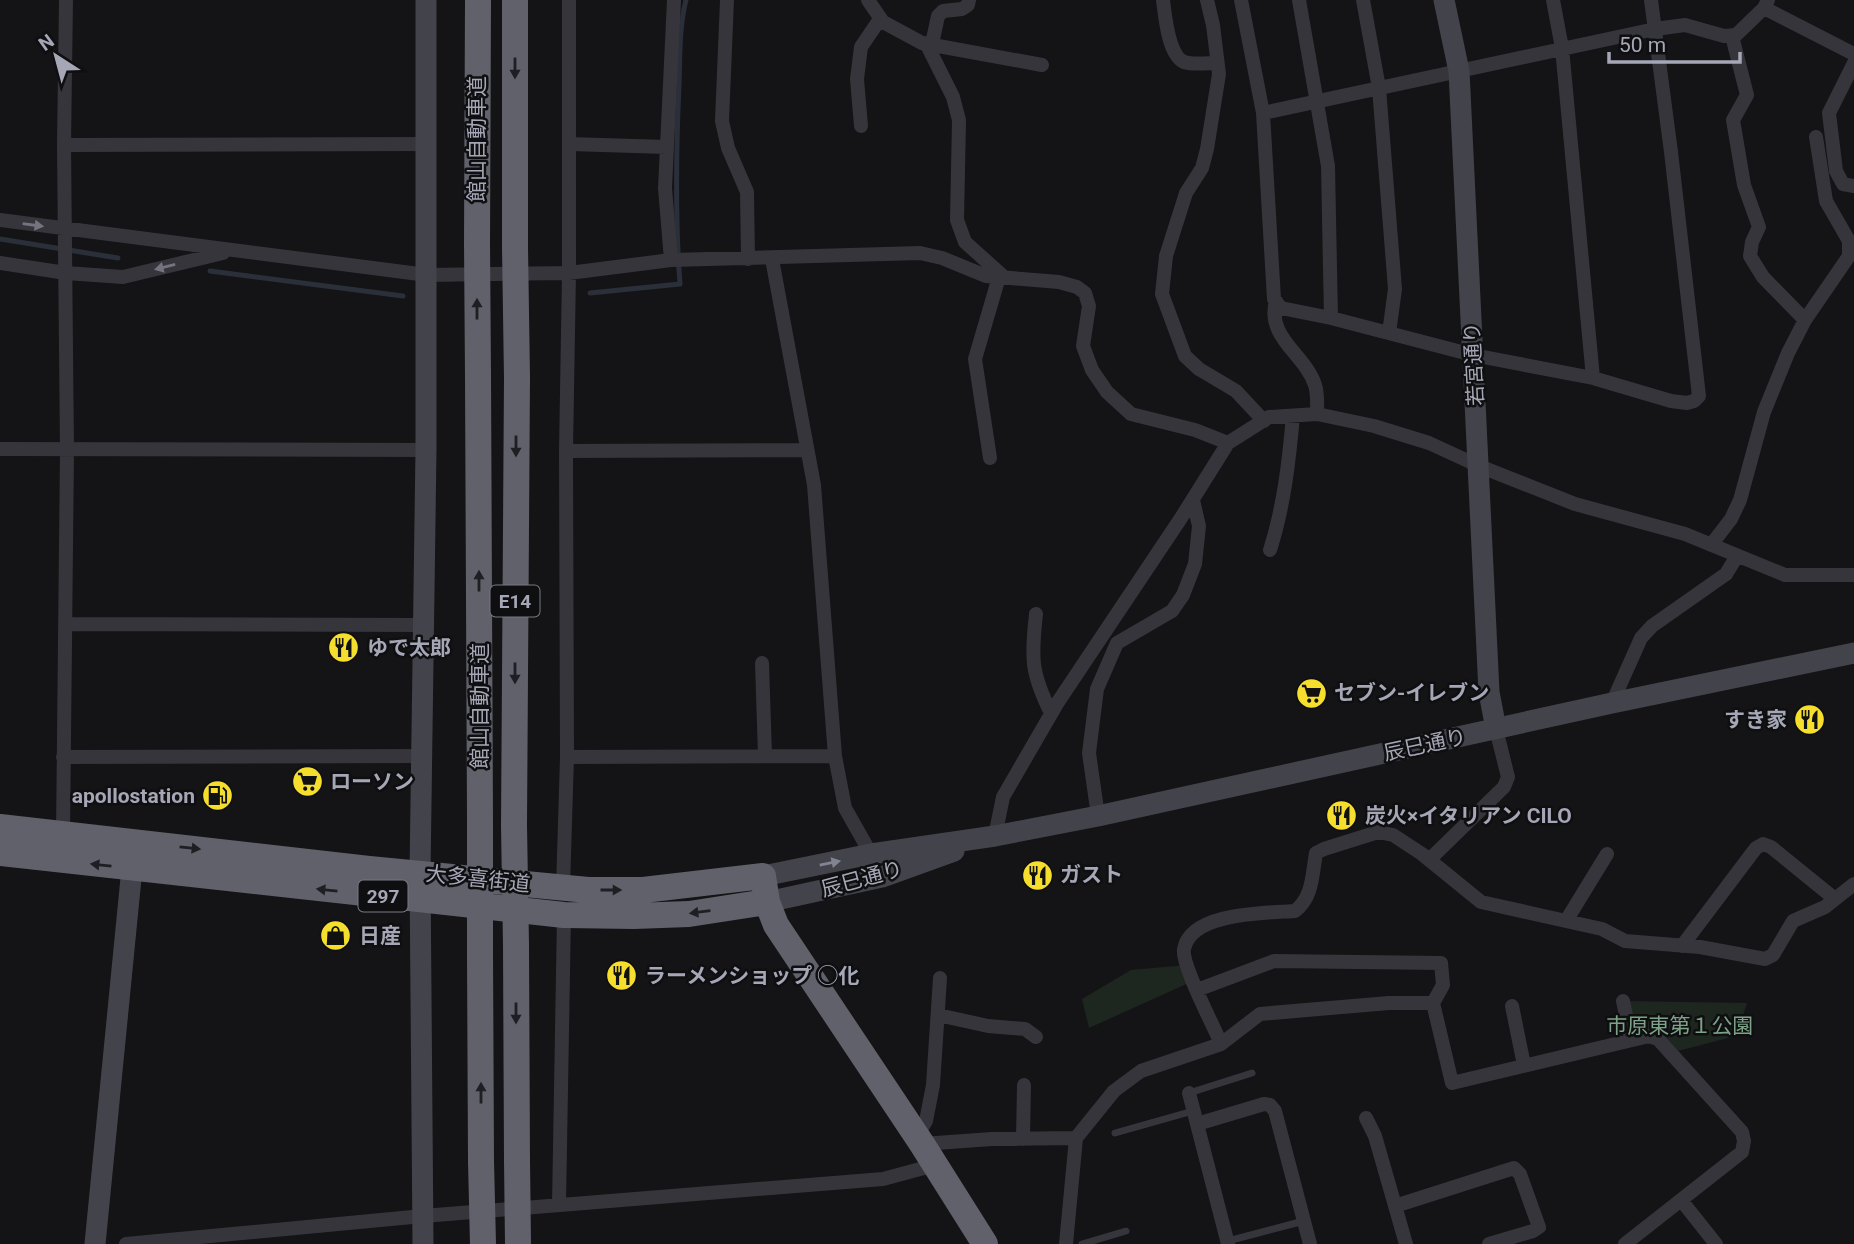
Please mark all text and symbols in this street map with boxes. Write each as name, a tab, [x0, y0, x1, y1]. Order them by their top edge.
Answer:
north arrow	[21, 21, 91, 91]
scale bar	[1609, 21, 1740, 65]
text: N	[34, 29, 58, 56]
text: 50 m	[1619, 33, 1666, 57]
one-way arrow	[509, 57, 521, 79]
street label: 館山自動車道	[465, 76, 489, 202]
one-way arrow	[22, 220, 44, 231]
one-way arrow	[154, 262, 176, 273]
one-way arrow	[471, 298, 483, 320]
street label: 若宮通り	[1460, 321, 1488, 407]
one-way arrow	[510, 435, 522, 457]
one-way arrow	[473, 570, 485, 592]
road number: E14	[490, 586, 540, 616]
restaurant icon: ゆで太郎	[327, 631, 361, 665]
place label: ゆで太郎	[367, 636, 451, 660]
street label: 館山自動車道	[468, 643, 492, 769]
one-way arrow	[509, 663, 521, 685]
supermarket icon: セブン-イレブン	[1294, 676, 1328, 710]
place label: セブン-イレブン	[1334, 681, 1489, 705]
restaurant icon: すき家	[1793, 703, 1827, 737]
place label: すき家	[1724, 708, 1787, 732]
street label: 辰巳通り	[1381, 725, 1469, 765]
supermarket icon: ローソン	[290, 765, 324, 799]
place label: ローソン	[330, 770, 414, 794]
fuel station icon: apollostation	[201, 779, 235, 813]
place label: apollostation	[72, 784, 195, 808]
restaurant icon: 炭火×イタリアン CILO	[1325, 799, 1359, 833]
place label: 炭火×イタリアン CILO	[1365, 804, 1572, 828]
one-way arrow	[179, 843, 201, 854]
street label: 辰巳通り	[818, 857, 906, 901]
one-way arrow	[819, 857, 841, 868]
restaurant icon: ガスト	[1020, 858, 1054, 892]
one-way arrow	[89, 859, 111, 870]
street label: 大多喜街道	[425, 862, 531, 896]
place label: ガスト	[1060, 863, 1123, 887]
road number: 297	[358, 880, 408, 912]
one-way arrow	[315, 884, 337, 895]
one-way arrow	[600, 884, 622, 896]
one-way arrow	[688, 907, 710, 918]
shop icon: 日産	[319, 919, 353, 953]
place label: 日産	[359, 924, 401, 948]
restaurant icon: ラーメンショップ ◯化	[605, 959, 639, 993]
place label: ラーメンショップ ◯化	[645, 964, 859, 988]
one-way arrow	[510, 1002, 522, 1024]
park label: 市原東第１公園	[1607, 1014, 1754, 1038]
one-way arrow	[475, 1082, 487, 1104]

